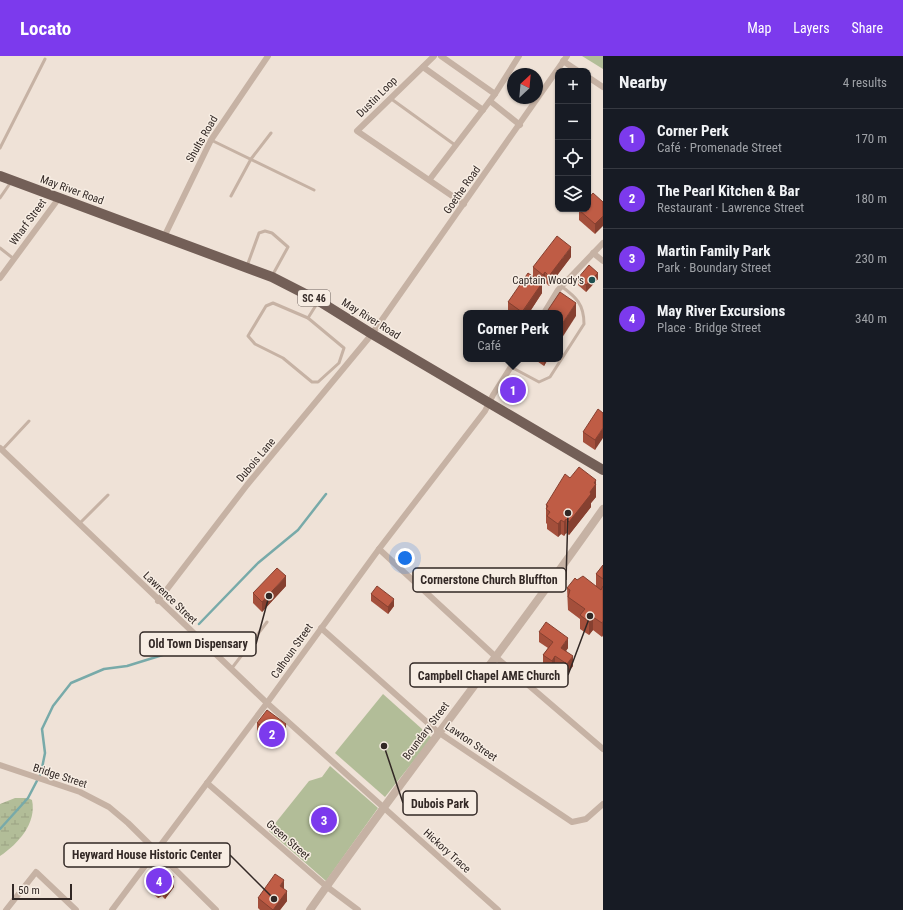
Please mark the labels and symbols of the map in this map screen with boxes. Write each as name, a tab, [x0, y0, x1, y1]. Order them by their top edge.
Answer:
north arrow	[507, 68, 543, 104]
street label: Dustin Loop	[354, 74, 400, 120]
street label: Shults Road	[183, 113, 221, 165]
street label: Goethe Road	[441, 164, 483, 216]
street label: May River Road	[38, 172, 106, 208]
street label: Wharf Street	[7, 196, 49, 248]
place label: Captain Woody's	[512, 274, 584, 287]
marker: Captain Woody's	[587, 275, 597, 285]
road number: SC 46	[298, 290, 330, 306]
street label: May River Road	[339, 296, 403, 342]
pin: 1	[500, 375, 526, 405]
street label: Dubois Lane	[234, 435, 278, 485]
your location	[395, 548, 415, 568]
callout: Cornerstone Church Bluffton	[413, 568, 566, 592]
street label: Lawrence Street	[140, 569, 200, 627]
text: Cornerstone Church Bluffton	[420, 573, 558, 587]
street label: Calhoun Street	[268, 621, 316, 681]
callout: Old Town Dispensary	[140, 632, 256, 656]
text: Old Town Dispensary	[148, 637, 248, 651]
callout: Campbell Chapel AME Church	[410, 663, 568, 687]
text: Campbell Chapel AME Church	[418, 669, 560, 683]
street label: Boundary Street	[400, 699, 452, 763]
pin: 2	[259, 719, 285, 749]
street label: Lawton Street	[443, 720, 499, 764]
street label: Bridge Street	[31, 761, 89, 791]
callout: Dubois Park	[403, 791, 477, 815]
text: Dubois Park	[411, 797, 469, 811]
pin: 3	[311, 805, 337, 835]
street label: Green Street	[263, 817, 313, 863]
street label: Hickory Trace	[421, 826, 473, 876]
callout: Heyward House Historic Center	[64, 843, 230, 867]
text: Heyward House Historic Center	[72, 848, 222, 862]
pin: 4	[146, 866, 172, 896]
scale bar	[12, 882, 72, 901]

